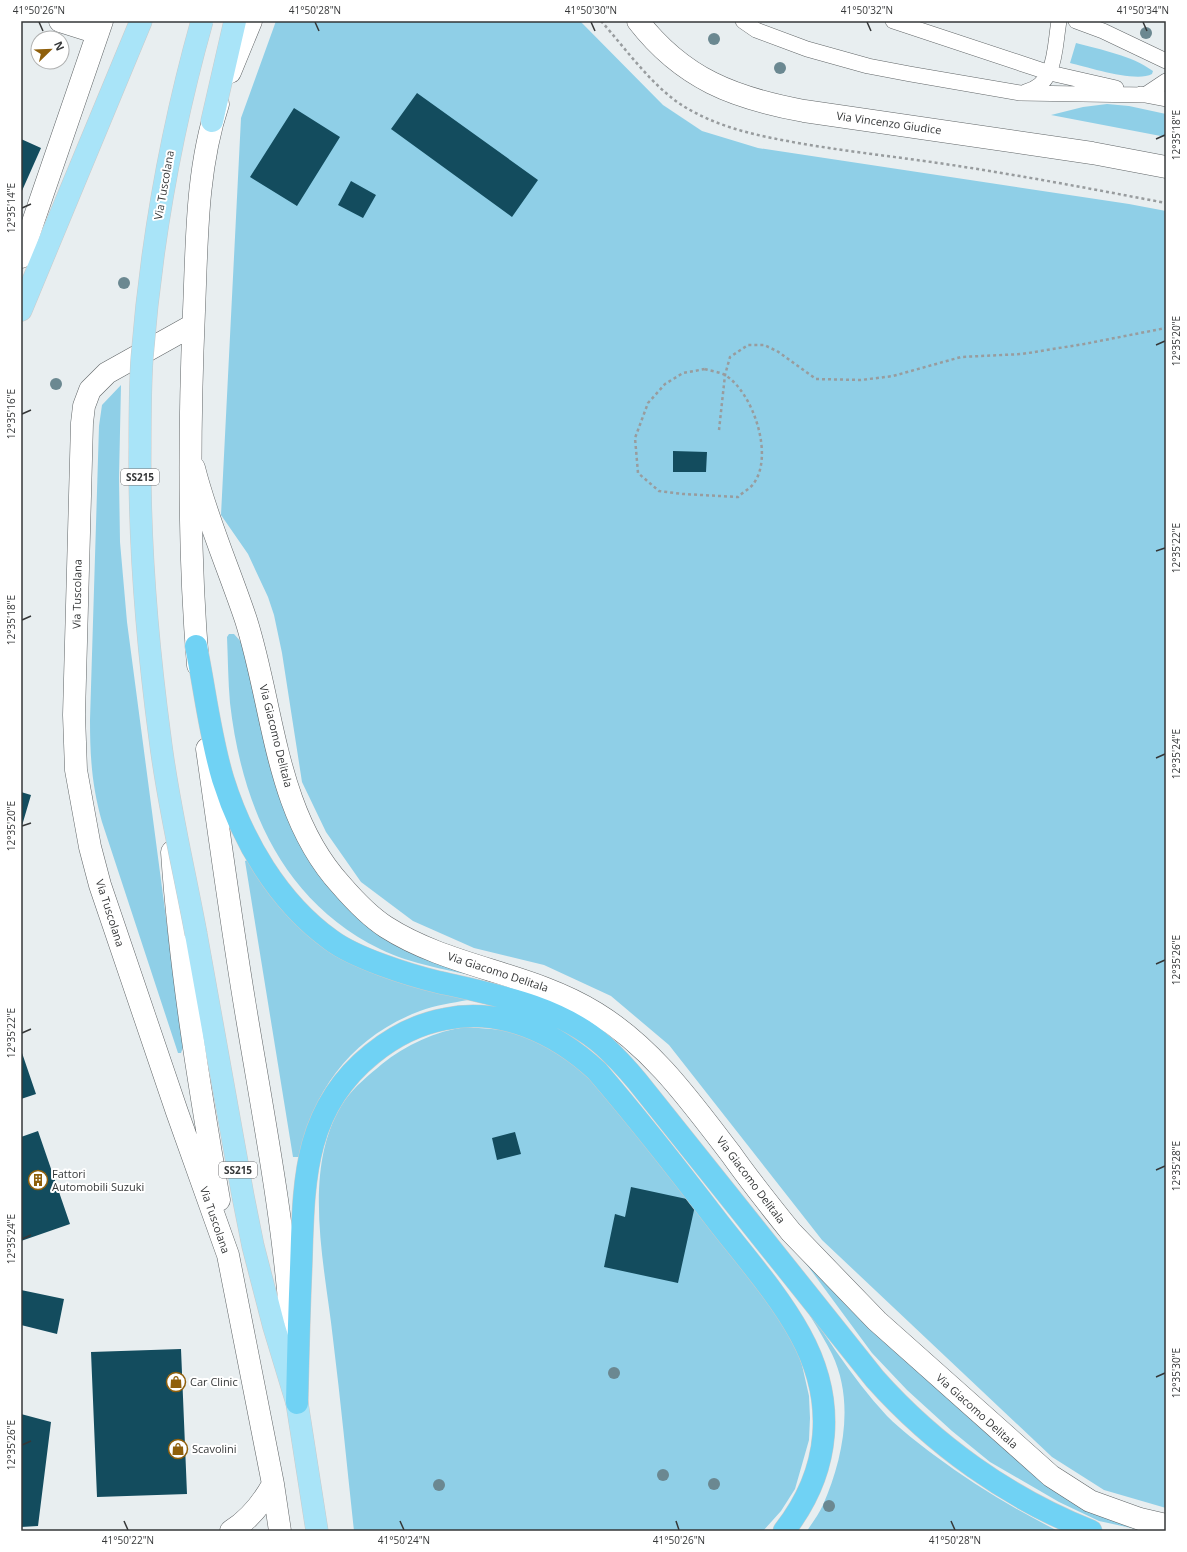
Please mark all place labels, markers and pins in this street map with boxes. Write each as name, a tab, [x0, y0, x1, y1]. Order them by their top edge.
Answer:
place label: Fattori Automobili Suzuki	[52, 1166, 144, 1194]
building icon: Fattori Automobili Suzuki	[27, 1169, 49, 1191]
shop icon: Car Clinic	[165, 1371, 187, 1393]
place label: Car Clinic	[190, 1374, 238, 1389]
shop icon: Scavolini	[167, 1438, 189, 1460]
place label: Scavolini	[192, 1441, 237, 1456]

